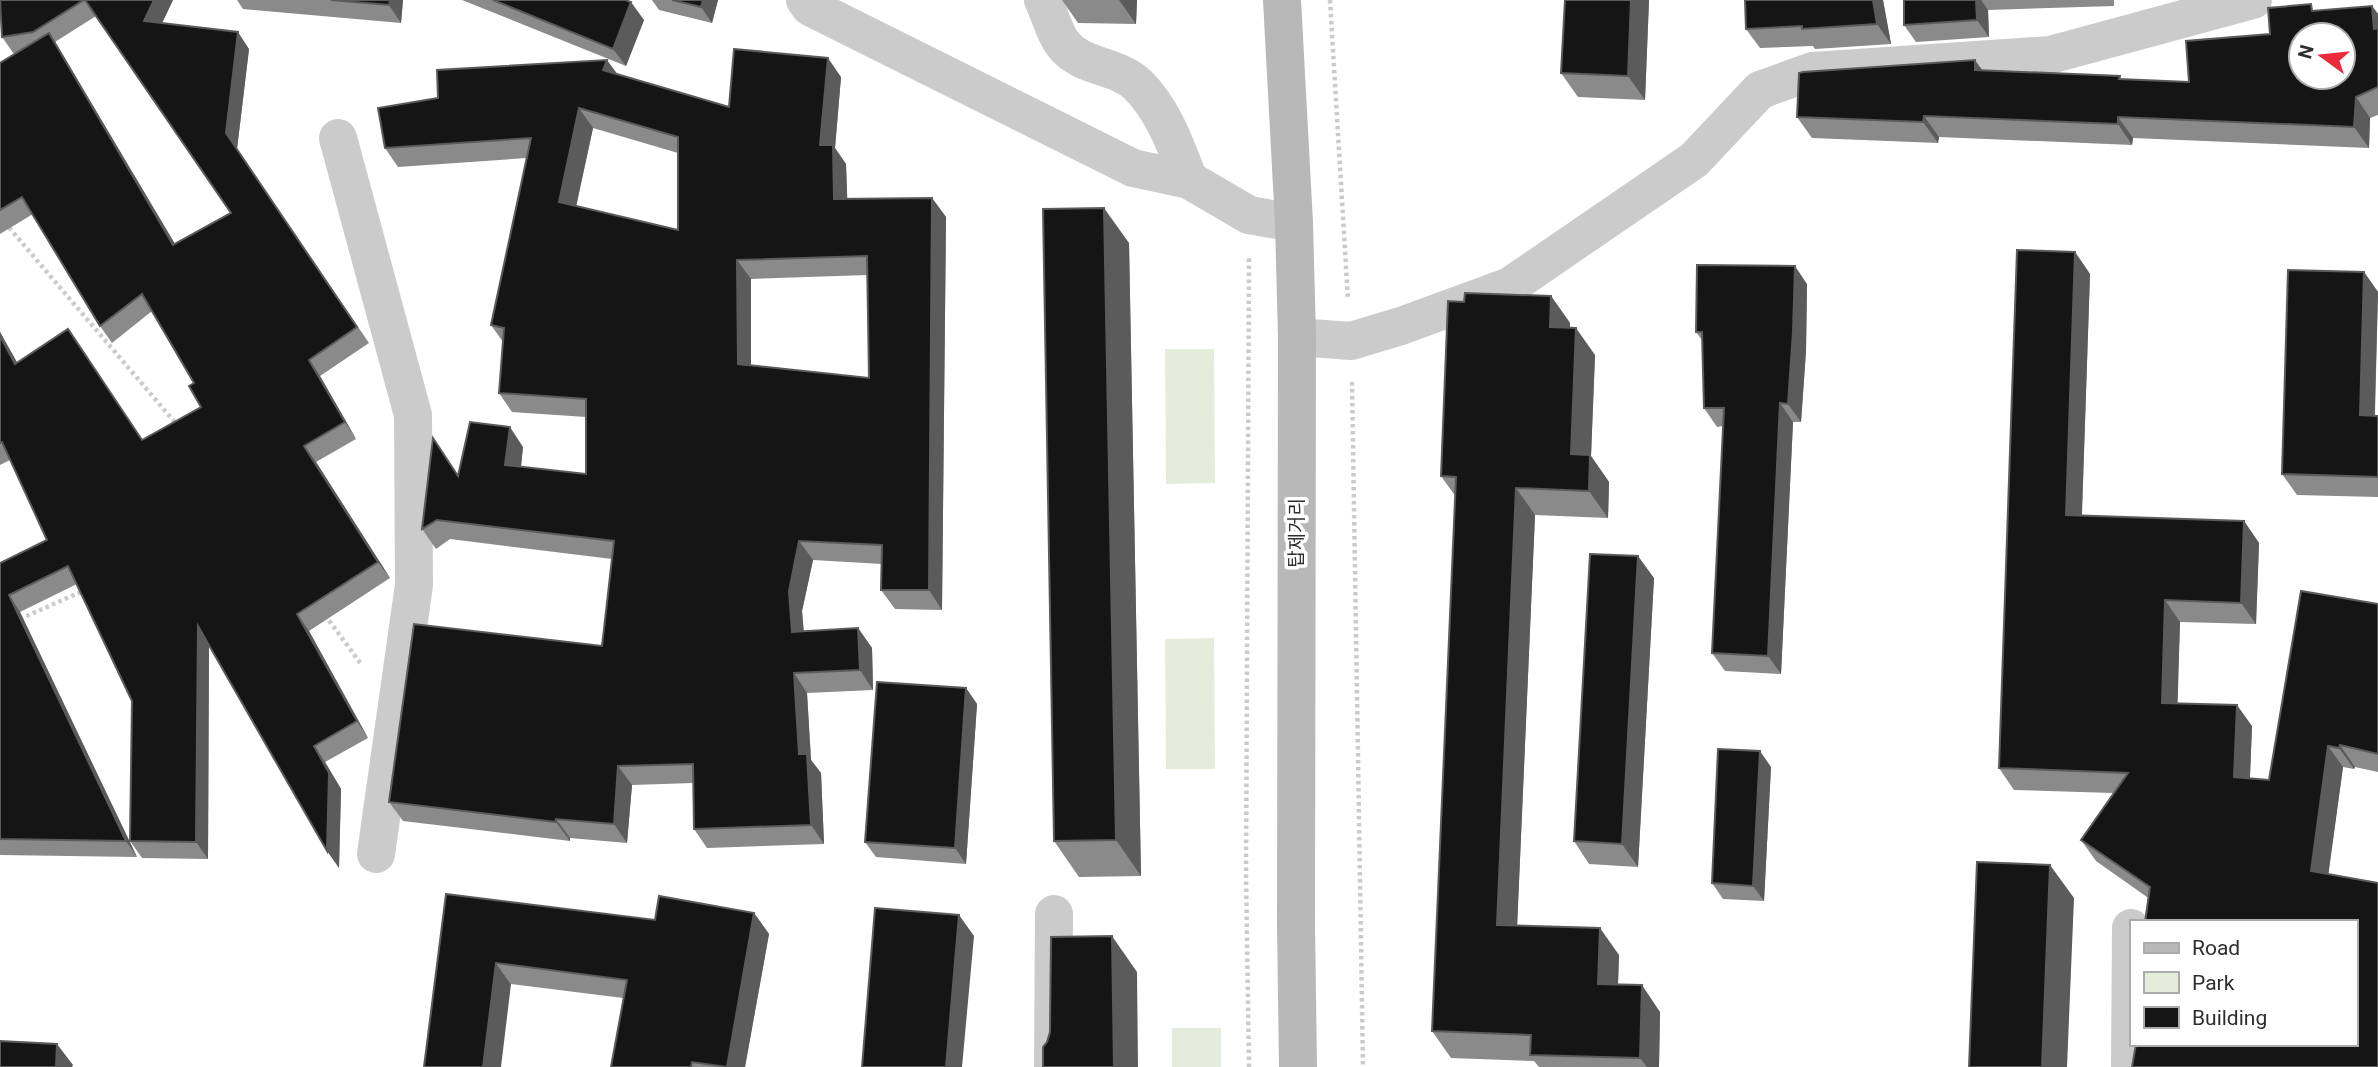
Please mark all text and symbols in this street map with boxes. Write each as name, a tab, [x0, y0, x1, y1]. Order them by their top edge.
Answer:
north arrow	[2287, 21, 2357, 91]
text: N	[2293, 42, 2319, 61]
street label: 탑제거리	[1285, 498, 1308, 568]
legend	[2130, 920, 2357, 1046]
text: Road	[2192, 936, 2240, 960]
text: Park	[2192, 971, 2235, 995]
text: Building	[2192, 1006, 2267, 1030]

